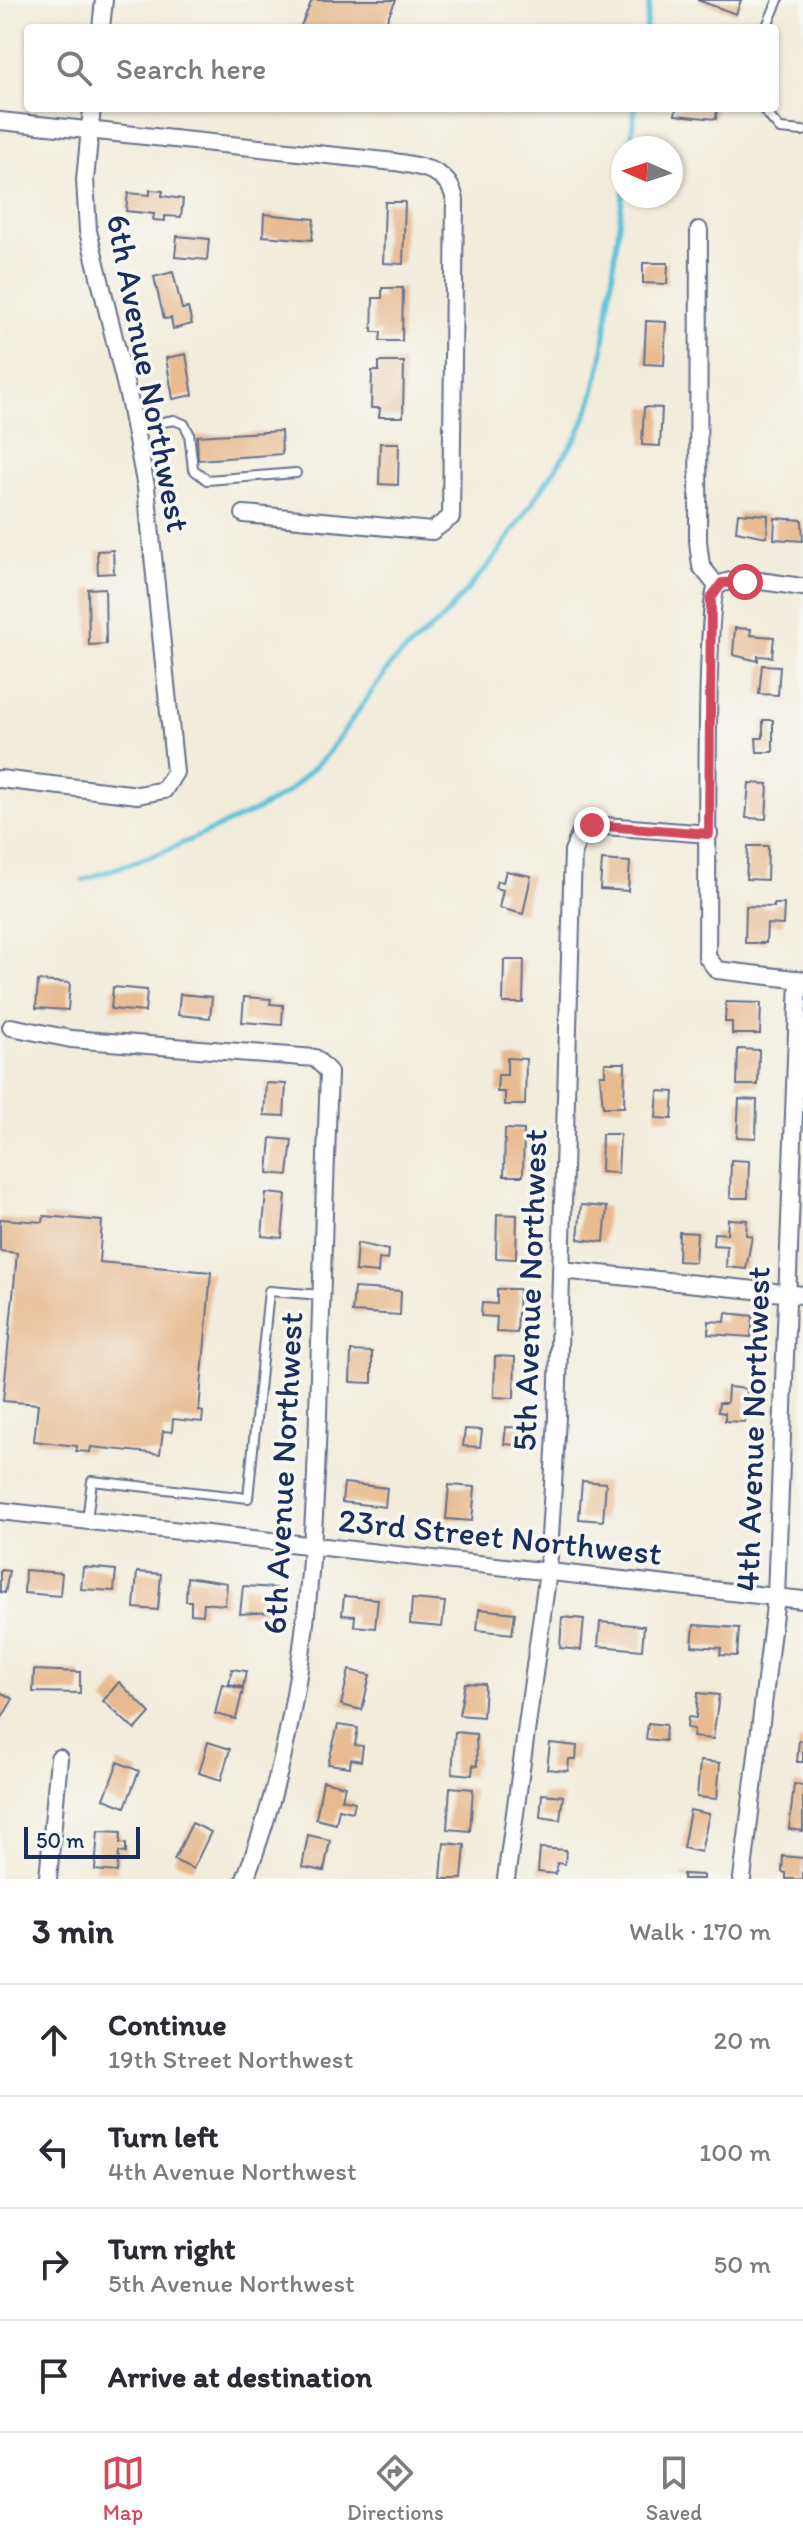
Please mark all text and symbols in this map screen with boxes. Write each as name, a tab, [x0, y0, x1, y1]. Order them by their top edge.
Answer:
search box	[24, 24, 779, 112]
icon: search	[52, 46, 96, 90]
text: Search here	[116, 50, 266, 87]
north arrow	[611, 136, 683, 208]
street label: 6th Avenue Northwest	[98, 211, 199, 536]
route start	[727, 564, 763, 600]
route end	[574, 807, 610, 843]
street label: 5th Avenue Northwest	[503, 1128, 556, 1452]
street label: 4th Avenue Northwest	[726, 1266, 779, 1592]
street label: 6th Avenue Northwest	[254, 1311, 311, 1635]
street label: 23rd Street Northwest	[336, 1499, 664, 1574]
scale bar	[24, 1823, 140, 1859]
text: 50 m	[36, 1827, 85, 1854]
text: 3 min	[32, 1911, 114, 1952]
text: Walk · 170 m	[629, 1915, 771, 1947]
text: Continue	[108, 2006, 227, 2043]
icon: ahead	[32, 2018, 76, 2062]
text: 20 m	[714, 2024, 771, 2056]
text: 19th Street Northwest	[108, 2043, 353, 2075]
text: Turn left	[108, 2118, 219, 2155]
icon: left	[32, 2130, 76, 2174]
text: 100 m	[699, 2136, 771, 2168]
text: 4th Avenue Northwest	[108, 2155, 357, 2187]
text: Turn right	[108, 2230, 236, 2267]
icon: right	[32, 2242, 76, 2286]
text: 50 m	[714, 2248, 771, 2280]
text: 5th Avenue Northwest	[108, 2267, 355, 2299]
icon: arrive	[32, 2354, 76, 2398]
text: Arrive at destination	[108, 2358, 372, 2395]
tab: Map	[101, 2451, 145, 2526]
tab: Directions	[347, 2451, 444, 2526]
tab: Saved	[646, 2451, 702, 2526]

